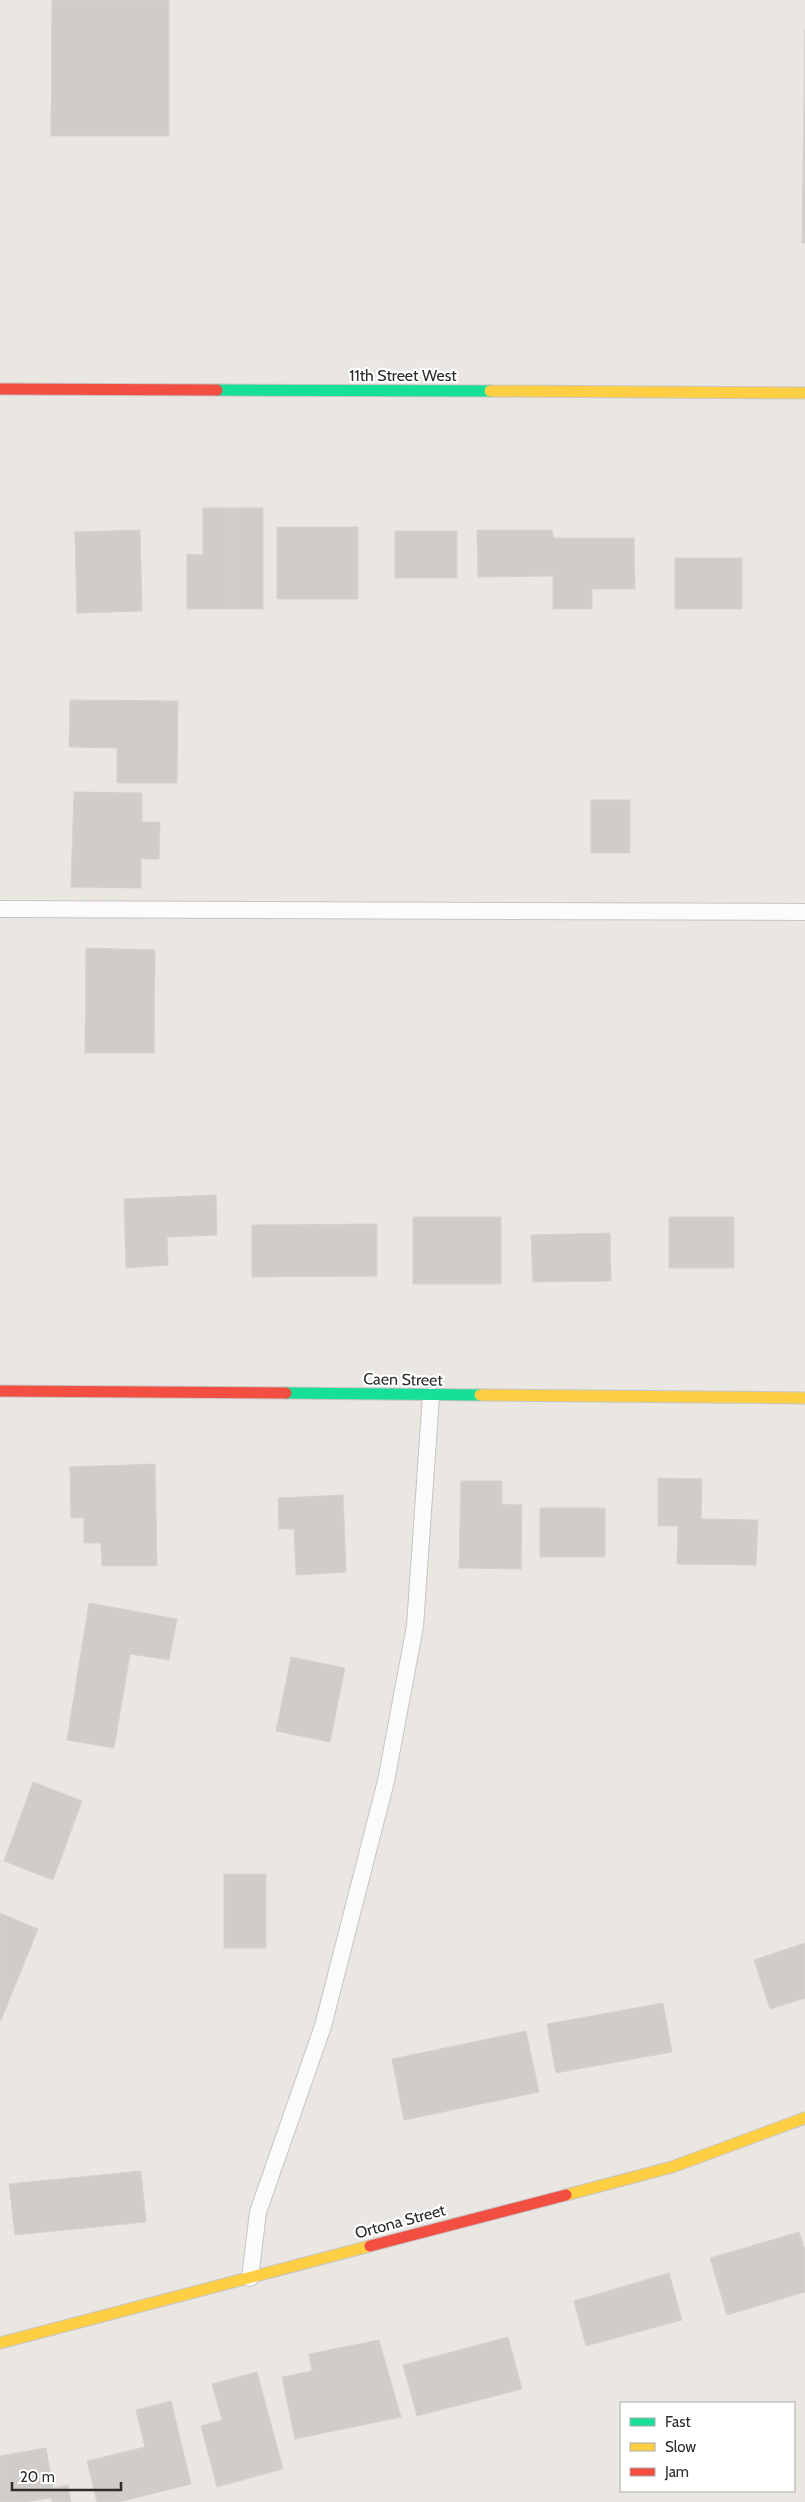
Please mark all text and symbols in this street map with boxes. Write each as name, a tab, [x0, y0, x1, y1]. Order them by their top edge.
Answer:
street label: 11th Street West	[349, 366, 457, 385]
street label: Caen Street	[363, 1369, 443, 1390]
street label: Ortona Street	[353, 2200, 448, 2243]
legend	[620, 2402, 795, 2492]
text: Fast	[665, 2413, 690, 2431]
text: Slow	[665, 2438, 696, 2456]
scale bar	[12, 2460, 121, 2492]
text: Jam	[664, 2463, 689, 2481]
text: 20 m	[20, 2468, 55, 2486]

